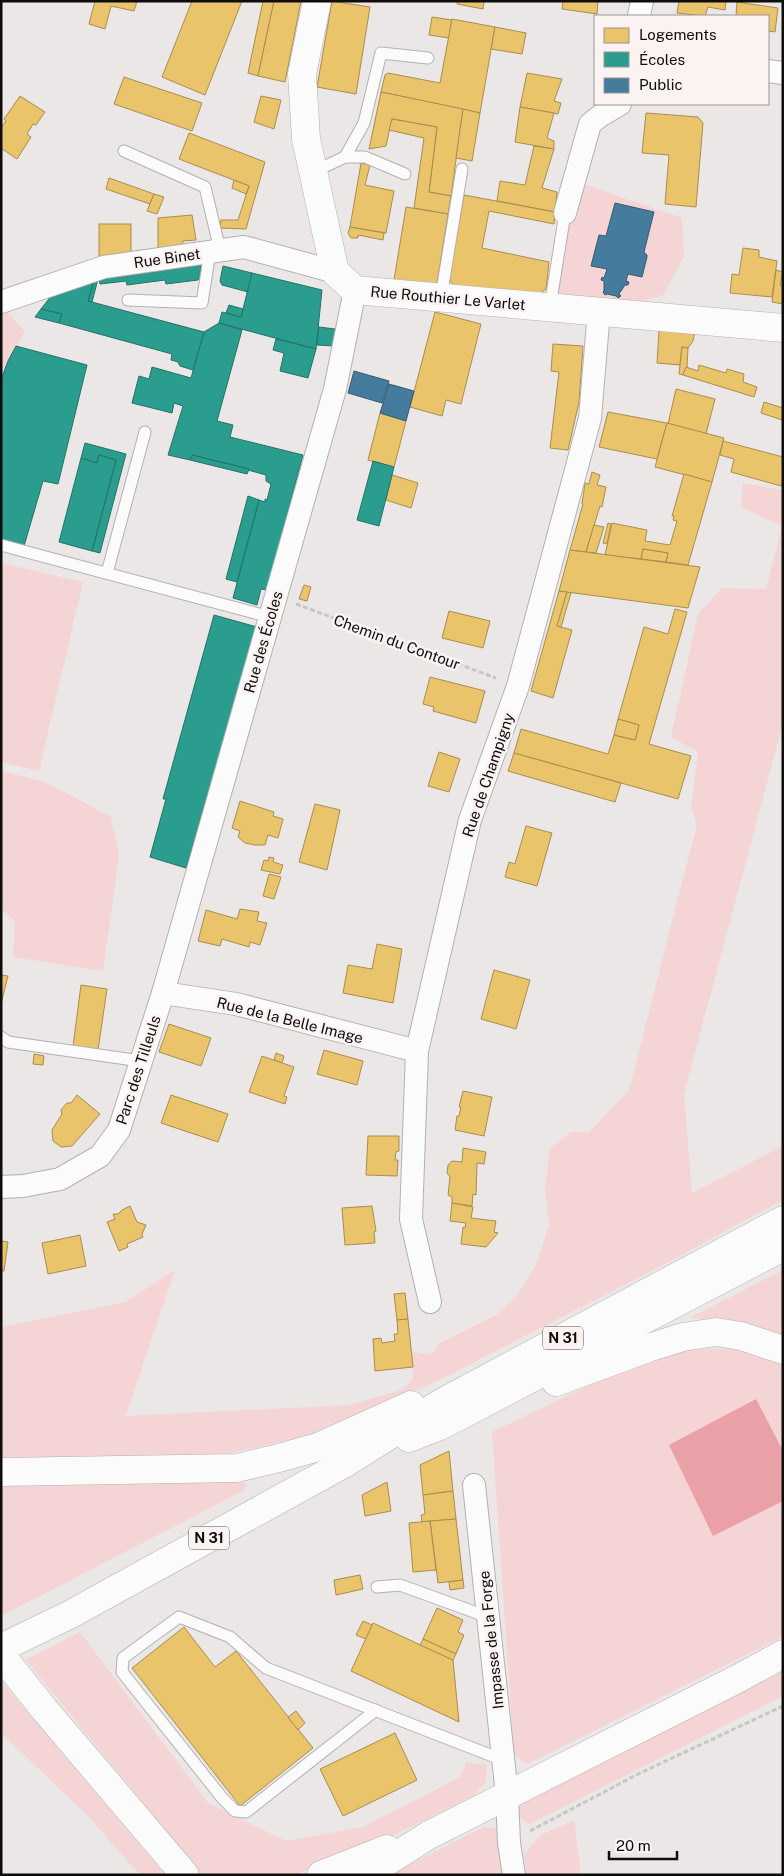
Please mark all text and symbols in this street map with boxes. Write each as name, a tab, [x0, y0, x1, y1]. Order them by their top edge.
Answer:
legend	[594, 15, 769, 105]
text: Logements	[639, 26, 717, 43]
text: Écoles	[639, 51, 685, 68]
text: Public	[639, 76, 683, 93]
street label: Rue Binet	[132, 245, 202, 271]
street label: Rue Routhier Le Varlet	[370, 283, 527, 313]
street label: Rue des Écoles	[240, 589, 286, 695]
street label: Chemin du Contour	[331, 611, 463, 673]
street label: Rue de Champigny	[459, 711, 517, 839]
street label: Rue de la Belle Image	[215, 994, 365, 1046]
street label: Parc des Tilleuls	[112, 1013, 164, 1127]
road number: N 31	[543, 1326, 583, 1350]
road number: N 31	[189, 1526, 229, 1550]
street label: Impasse de la Forge	[475, 1570, 507, 1710]
scale bar	[609, 1828, 676, 1860]
text: 20 m	[616, 1837, 651, 1854]

